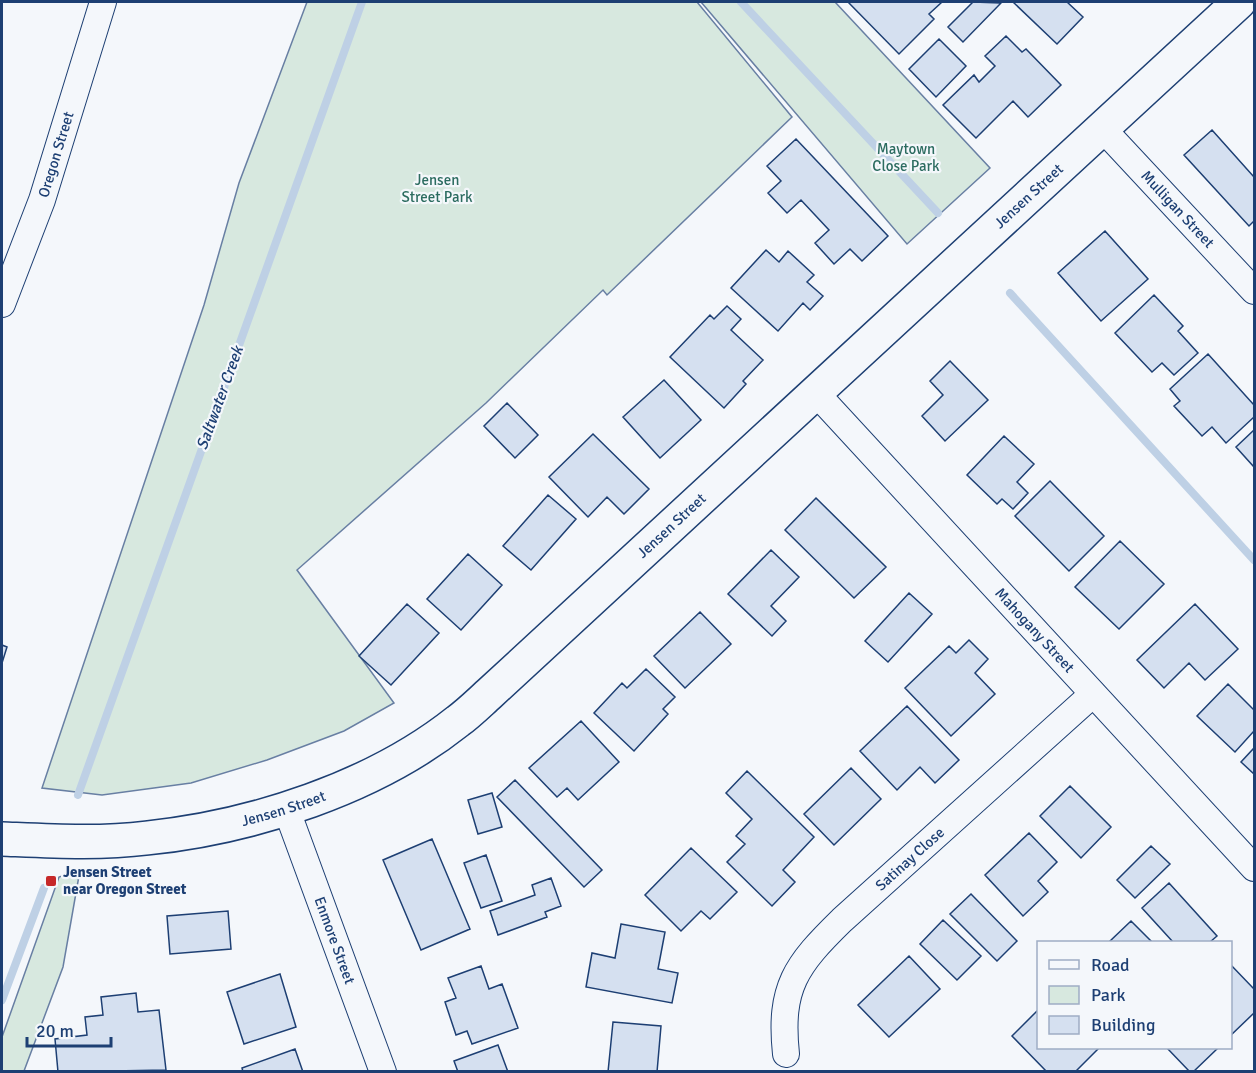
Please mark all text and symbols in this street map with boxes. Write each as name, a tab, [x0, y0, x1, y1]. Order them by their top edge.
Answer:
street label: Oregon Street	[34, 109, 78, 200]
park label: Maytown Close Park	[872, 140, 940, 175]
street label: Jensen Street	[991, 160, 1067, 232]
street label: Mulligan Street	[1137, 167, 1218, 252]
park label: Jensen Street Park	[401, 171, 473, 206]
water label: Saltwater Creek	[192, 342, 249, 452]
street label: Jensen Street	[633, 489, 710, 562]
street label: Mahogany Street	[991, 584, 1078, 676]
street label: Jensen Street	[239, 787, 328, 830]
street label: Satinay Close	[872, 823, 948, 895]
place label: Jensen Street near Oregon Street	[63, 863, 187, 898]
marker: Jensen Street near Oregon Street	[44, 874, 58, 888]
street label: Enmore Street	[310, 894, 359, 986]
legend	[1037, 941, 1232, 1049]
text: Road	[1091, 954, 1130, 976]
text: Park	[1091, 984, 1126, 1006]
scale bar	[27, 1010, 111, 1048]
text: Building	[1091, 1014, 1155, 1036]
text: 20 m	[36, 1020, 74, 1042]

